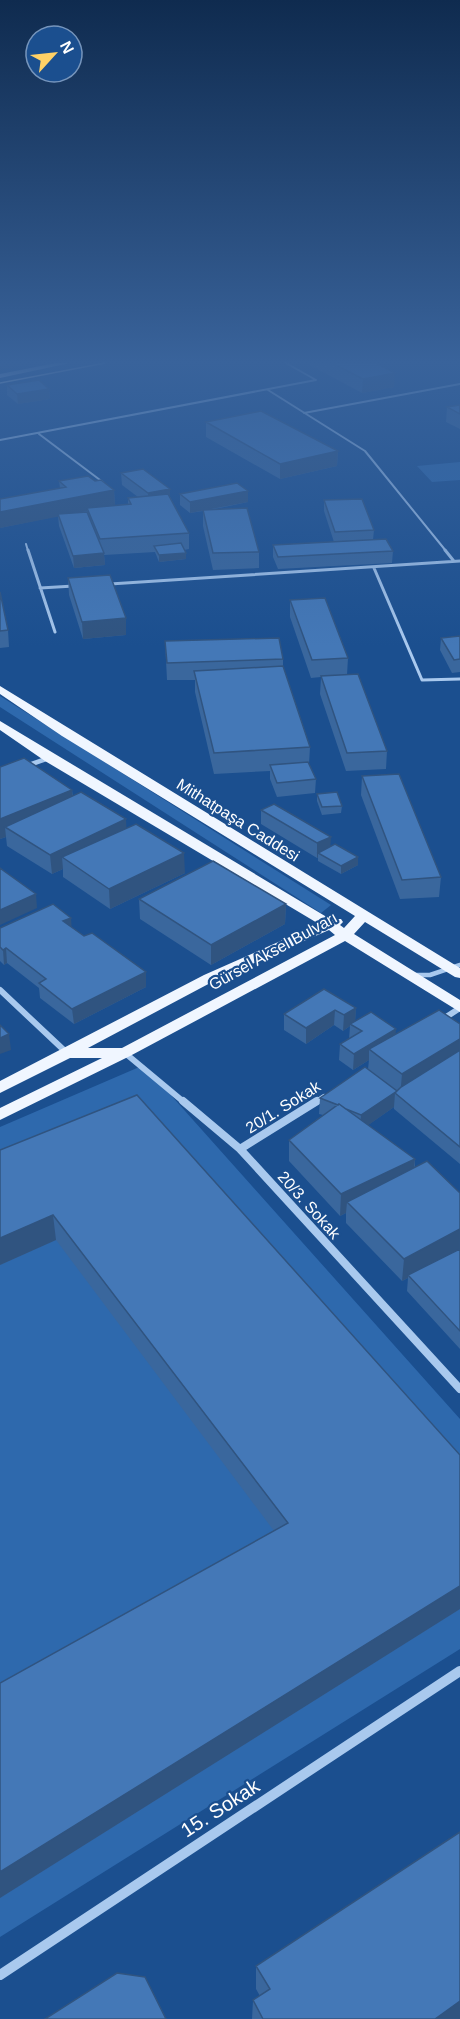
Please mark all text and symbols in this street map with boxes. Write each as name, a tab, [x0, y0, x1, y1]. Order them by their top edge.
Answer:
north arrow	[24, 24, 84, 84]
text: N	[57, 38, 77, 56]
street label: Mithatpaşa Caddesi	[174, 775, 302, 865]
street label: Gürsel Aksel Bulvarı	[206, 909, 340, 993]
street label: 20/1. Sokak	[243, 1077, 324, 1137]
street label: 20/3. Sokak	[274, 1168, 344, 1243]
street label: 15. Sokak	[177, 1774, 264, 1841]

